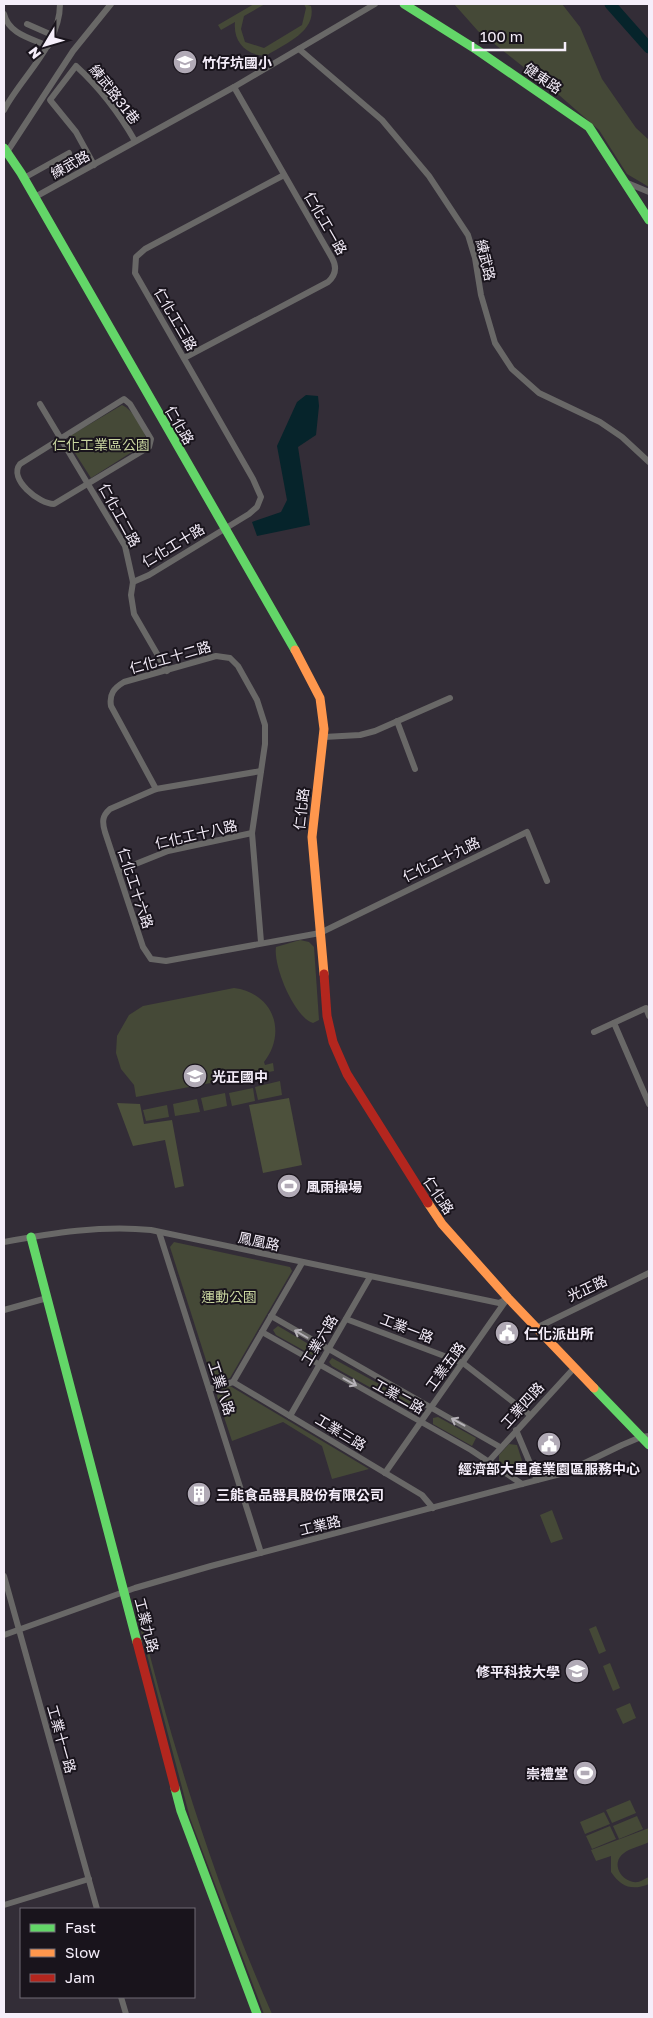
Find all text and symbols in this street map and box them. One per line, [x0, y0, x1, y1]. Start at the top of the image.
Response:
north arrow [20, 20, 70, 70]
scale bar [473, 20, 566, 52]
text: 100 m [480, 27, 523, 45]
text: N [24, 44, 44, 63]
school or university icon: 竹仔坑國小 [172, 49, 198, 75]
place label: 竹仔坑國小 [202, 54, 272, 71]
street label: 健東路 [521, 59, 565, 97]
street label: 練武路31巷 [86, 61, 144, 127]
street label: 練武路 [48, 146, 92, 182]
street label: 仁化工一路 [301, 188, 351, 258]
street label: 練武路 [473, 238, 499, 282]
street label: 仁化工三路 [151, 284, 201, 354]
street label: 仁化路 [162, 403, 198, 447]
park label: 仁化工業區公園 [52, 436, 150, 453]
street label: 仁化工二路 [96, 480, 144, 550]
street label: 仁化工十路 [139, 520, 207, 570]
street label: 仁化工十二路 [127, 637, 213, 677]
street label: 仁化路 [290, 787, 312, 831]
street label: 仁化工十八路 [153, 816, 239, 852]
street label: 仁化工十九路 [400, 833, 482, 885]
street label: 仁化工十六路 [115, 845, 157, 931]
school or university icon: 光正國中 [182, 1063, 208, 1089]
place label: 光正國中 [212, 1068, 268, 1085]
sports icon: 風雨操場 [276, 1173, 302, 1199]
street label: 仁化路 [420, 1173, 458, 1217]
place label: 風雨操場 [306, 1178, 362, 1195]
street label: 鳳凰路 [237, 1228, 281, 1254]
street label: 光正路 [564, 1271, 610, 1305]
park label: 運動公園 [201, 1288, 257, 1305]
street label: 工業一路 [378, 1310, 436, 1346]
street label: 工業六路 [297, 1312, 341, 1368]
public building icon: 仁化派出所 [494, 1320, 520, 1346]
place label: 仁化派出所 [524, 1325, 594, 1342]
one-way arrow [294, 1328, 309, 1338]
street label: 工業五路 [422, 1338, 468, 1394]
street label: 工業八路 [205, 1359, 239, 1417]
street label: 工業二路 [370, 1375, 428, 1417]
one-way arrow [343, 1377, 358, 1387]
street label: 工業四路 [497, 1379, 547, 1431]
street label: 工業三路 [313, 1410, 369, 1454]
one-way arrow [450, 1417, 465, 1427]
public building icon: 經濟部大里產業園區服務中心 [536, 1431, 562, 1457]
place label: 經濟部大里產業園區服務中心 [458, 1460, 640, 1477]
building icon: 三能食品器具股份有限公司 [186, 1481, 212, 1507]
place label: 三能食品器具股份有限公司 [216, 1486, 384, 1503]
street label: 工業路 [298, 1512, 342, 1538]
street label: 工業九路 [132, 1596, 162, 1654]
school or university icon: 修平科技大學 [564, 1658, 590, 1684]
place label: 修平科技大學 [476, 1663, 560, 1680]
street label: 工業十一路 [44, 1703, 80, 1775]
sports icon: 崇禮堂 [572, 1760, 598, 1786]
place label: 崇禮堂 [526, 1765, 568, 1782]
legend [20, 1908, 195, 1998]
text: Fast [65, 1918, 96, 1936]
text: Slow [65, 1943, 100, 1961]
text: Jam [65, 1968, 95, 1986]

